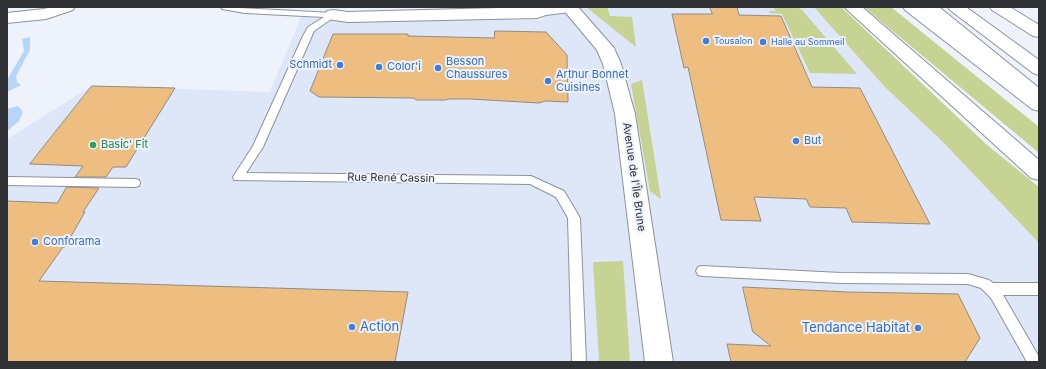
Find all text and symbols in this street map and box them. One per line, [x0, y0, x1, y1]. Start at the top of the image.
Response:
marker: Tousalon [701, 36, 711, 46]
place label: Tousalon [714, 36, 753, 46]
marker: Halle au Sommeil [758, 37, 768, 47]
place label: Halle au Sommeil [771, 37, 844, 47]
place label: Besson Chaussures [446, 55, 508, 81]
place label: Schmidt [289, 58, 332, 72]
marker: Schmidt [335, 60, 345, 70]
place label: Color'i [387, 60, 421, 74]
marker: Color'i [374, 62, 384, 72]
marker: Besson Chaussures [433, 63, 443, 73]
place label: Arthur Bonnet Cuisines [556, 68, 629, 94]
marker: Arthur Bonnet Cuisines [543, 76, 553, 86]
street label: Avenue de l'Île Brune [620, 122, 648, 232]
place label: But [804, 134, 821, 148]
marker: But [791, 136, 801, 146]
place label: Basic' Fit [101, 138, 148, 152]
marker: Basic' Fit [88, 140, 98, 150]
street label: Rue René Cassin [347, 171, 435, 185]
place label: Conforama [43, 235, 101, 249]
marker: Conforama [30, 237, 40, 247]
place label: Action [360, 319, 399, 335]
place label: Tendance Habitat [802, 320, 910, 336]
marker: Action [347, 322, 357, 332]
marker: Tendance Habitat [913, 323, 923, 333]

